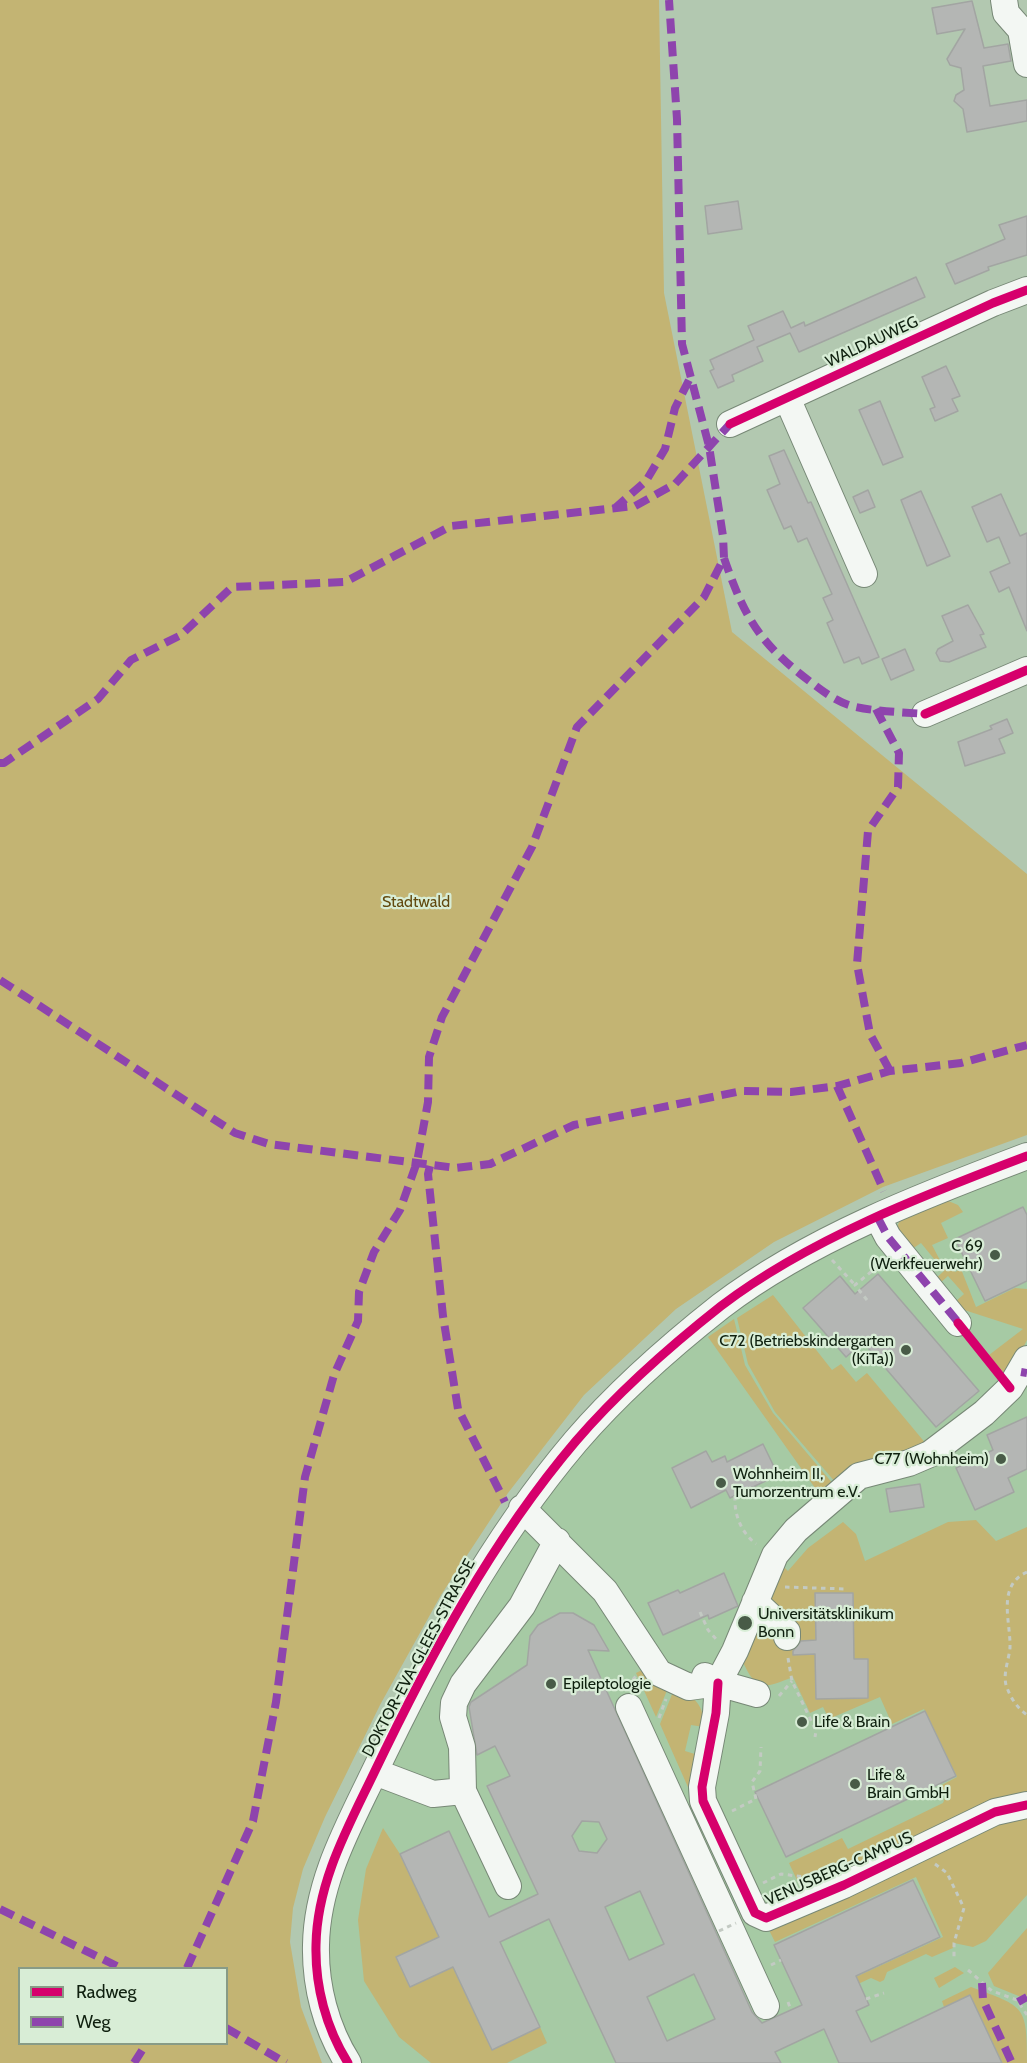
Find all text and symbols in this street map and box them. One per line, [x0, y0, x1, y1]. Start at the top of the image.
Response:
street label: WALDAUWEG [823, 312, 921, 372]
park label: Stadtwald [382, 892, 450, 912]
place label: C 69 (Werkfeuerwehr) [870, 1236, 983, 1274]
marker: C 69 (Werkfeuerwehr) [988, 1248, 1002, 1262]
place label: C72 (Betriebskindergarten (KiTa)) [719, 1331, 894, 1369]
marker: C72 (Betriebskindergarten (KiTa)) [899, 1343, 913, 1357]
place label: C77 (Wohnheim) [875, 1449, 989, 1469]
marker: C77 (Wohnheim) [994, 1452, 1008, 1466]
place label: Wohnheim II, Tumorzentrum e.V. [733, 1464, 860, 1502]
marker: Wohnheim II, Tumorzentrum e.V. [714, 1476, 728, 1490]
street label: DOKTOR-EVA-GLEES-STRASSE [358, 1556, 480, 1760]
place label: Universitätsklinikum Bonn [758, 1604, 894, 1642]
marker: Universitätsklinikum Bonn [736, 1614, 754, 1632]
place label: Epileptologie [563, 1674, 651, 1694]
marker: Epileptologie [544, 1677, 558, 1691]
place label: Life & Brain [814, 1712, 890, 1732]
marker: Life & Brain [795, 1715, 809, 1729]
place label: Life & Brain GmbH [867, 1765, 950, 1803]
marker: Life & Brain GmbH [848, 1777, 862, 1791]
street label: VENUSBERG-CAMPUS [762, 1828, 916, 1910]
legend [18, 1967, 228, 2045]
text: Radweg [76, 1981, 137, 2003]
text: Weg [76, 2011, 111, 2033]

